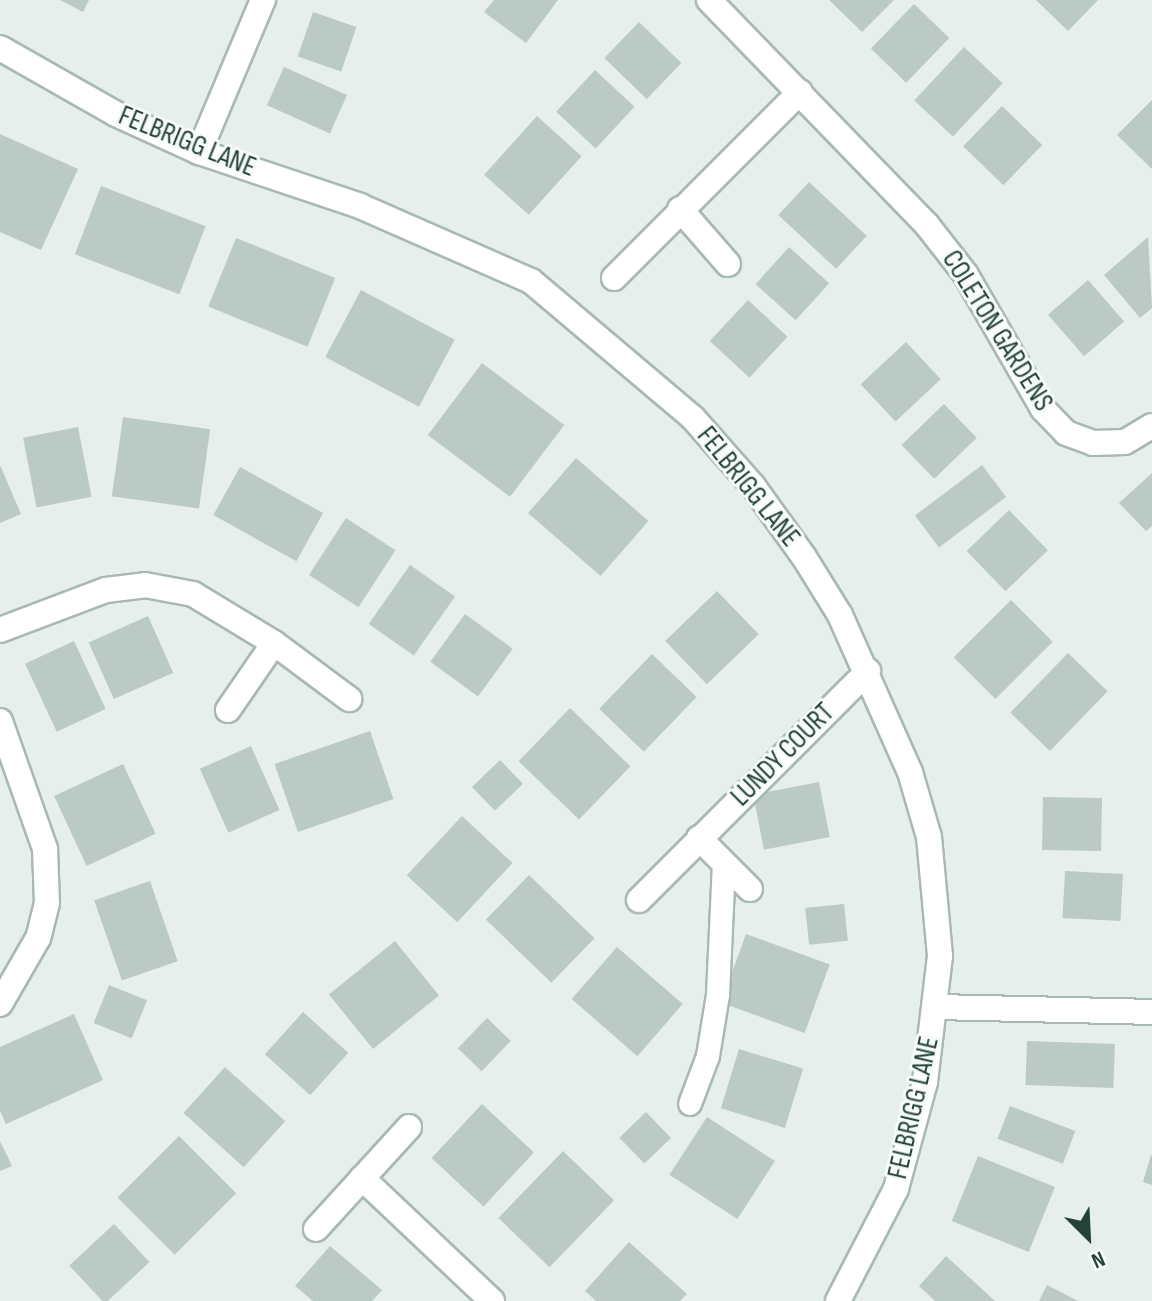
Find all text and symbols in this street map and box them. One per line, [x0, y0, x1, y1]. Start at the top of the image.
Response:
street label: FELBRIGG LANE [114, 99, 260, 185]
street label: COLETON GARDENS [934, 244, 1060, 418]
street label: FELBRIGG LANE [689, 420, 807, 554]
street label: LUNDY COURT [724, 696, 842, 814]
street label: FELBRIGG LANE [881, 1034, 947, 1182]
north arrow [1048, 1197, 1128, 1277]
text: N [1087, 1245, 1109, 1274]

